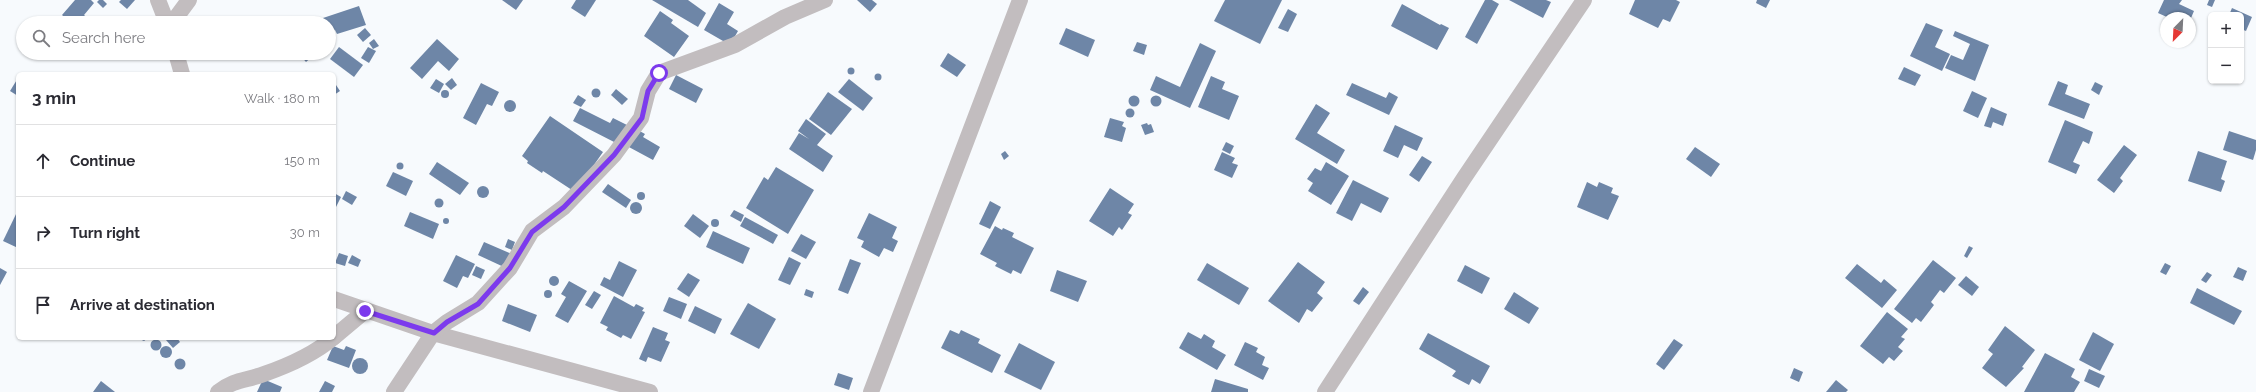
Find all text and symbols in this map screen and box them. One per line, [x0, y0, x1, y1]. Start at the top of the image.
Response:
north arrow [2160, 12, 2196, 48]
map controls [2208, 12, 2244, 84]
button: + [2208, 12, 2244, 48]
search box [16, 16, 336, 60]
icon: search [30, 27, 52, 49]
text: Search here [62, 29, 145, 47]
button: − [2208, 48, 2244, 84]
route start [650, 64, 668, 82]
text: 3 min [32, 88, 76, 108]
text: Walk · 180 m [244, 91, 320, 106]
icon: ahead [32, 150, 54, 172]
text: Continue [70, 152, 135, 170]
text: 150 m [284, 153, 320, 168]
icon: right [32, 222, 54, 244]
text: Turn right [70, 224, 140, 242]
text: 30 m [290, 225, 320, 240]
icon: arrive [32, 294, 54, 316]
text: Arrive at destination [70, 296, 215, 314]
route end [356, 302, 374, 320]

